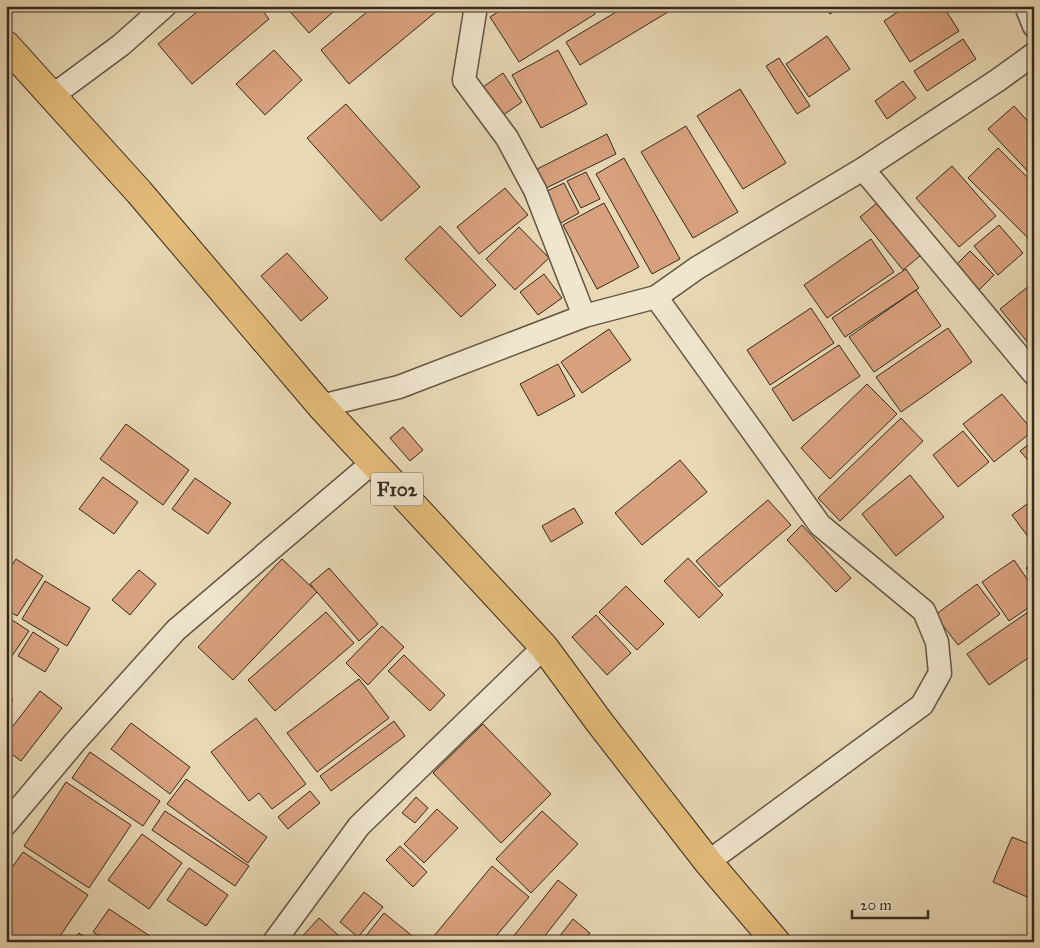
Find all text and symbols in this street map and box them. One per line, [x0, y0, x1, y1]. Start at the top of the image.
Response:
road number: F102 [371, 472, 423, 506]
scale bar [852, 888, 929, 920]
text: 20 m [860, 896, 892, 914]

